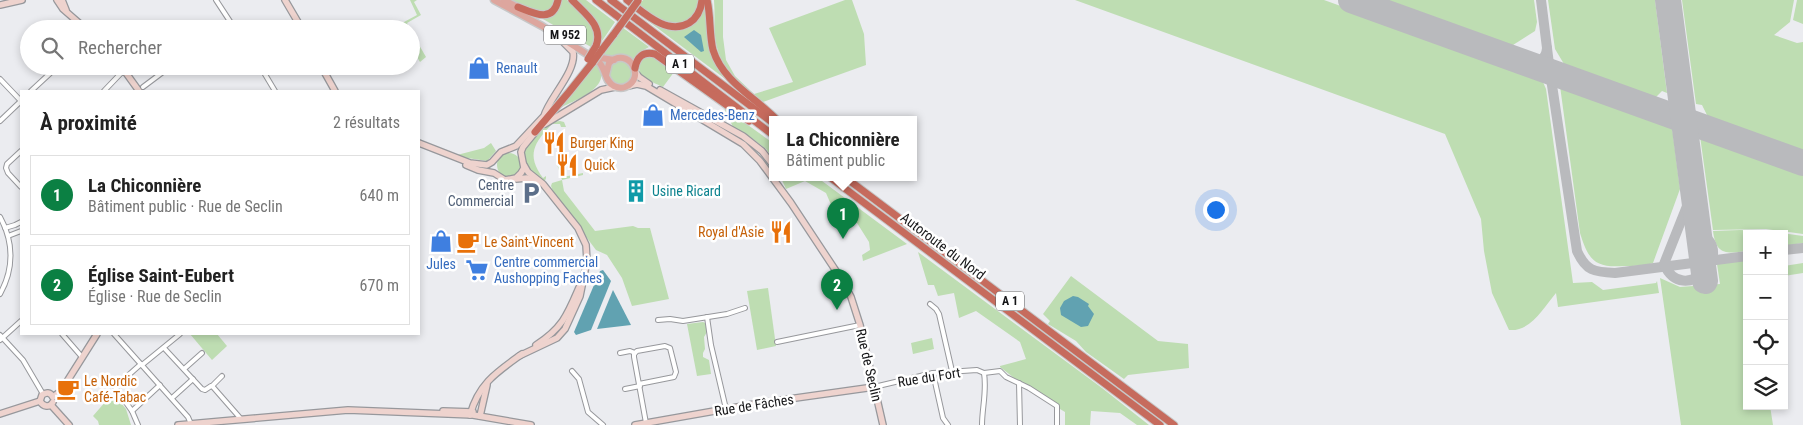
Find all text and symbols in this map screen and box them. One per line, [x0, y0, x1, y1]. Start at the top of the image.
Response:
search box [20, 20, 420, 75]
road number: M 952 [544, 26, 586, 44]
icon: search [38, 34, 66, 62]
text: Rechercher [78, 36, 162, 59]
road number: A 1 [666, 54, 694, 74]
shop icon: Renault [466, 55, 492, 81]
place label: Renault [496, 60, 538, 76]
shop icon: Mercedes-Benz [640, 102, 666, 128]
place label: Mercedes-Benz [670, 107, 755, 123]
text: À proximité [40, 111, 137, 135]
text: 2 résultats [333, 113, 400, 132]
popup [769, 116, 917, 181]
text: La Chiconnière [786, 128, 900, 151]
restaurant icon: Burger King [541, 130, 567, 156]
place label: Burger King [570, 135, 634, 151]
text: Bâtiment public [786, 151, 885, 170]
restaurant icon: Quick [554, 152, 580, 178]
place label: Quick [584, 157, 616, 173]
text: La Chiconnière [88, 174, 201, 197]
place label: Centre Commercial [448, 177, 514, 209]
building icon: Usine Ricard [623, 178, 649, 204]
parking icon: Centre Commercial [518, 180, 544, 206]
place label: Usine Ricard [652, 183, 721, 199]
text: 1 [53, 186, 61, 205]
text: 640 m [360, 186, 399, 205]
text: Bâtiment public · Rue de Seclin [88, 197, 283, 216]
your location [1203, 197, 1229, 223]
pin: 1 [827, 198, 859, 239]
street label: Autoroute du Nord [898, 209, 988, 283]
restaurant icon: Royal d'Asie [768, 219, 794, 245]
place label: Royal d'Asie [698, 224, 764, 240]
shop icon: Jules [428, 228, 454, 254]
cafe icon: Le Saint-Vincent [455, 229, 481, 255]
map controls [1743, 230, 1788, 410]
button: + [1743, 230, 1788, 275]
place label: Le Saint-Vincent [484, 234, 574, 250]
place label: Centre commercial Aushopping Faches [494, 254, 602, 286]
place label: Jules [426, 256, 456, 272]
supermarket icon: Centre commercial Aushopping Faches [464, 257, 490, 283]
text: Église Saint-Eubert [88, 264, 234, 287]
pin: 2 [821, 269, 853, 310]
button: − [1743, 275, 1788, 320]
text: 2 [53, 276, 61, 295]
text: 670 m [360, 276, 399, 295]
text: Église · Rue de Seclin [88, 287, 222, 306]
road number: A 1 [996, 292, 1024, 310]
button: locate [1743, 320, 1788, 365]
street label: Rue de Seclin [853, 327, 885, 403]
street label: Rue du Fort [896, 364, 962, 390]
button: layers [1743, 365, 1788, 410]
place label: Le Nordic Café-Tabac [84, 373, 146, 405]
cafe icon: Le Nordic Café-Tabac [55, 376, 81, 402]
street label: Rue de Fâches [713, 391, 795, 419]

